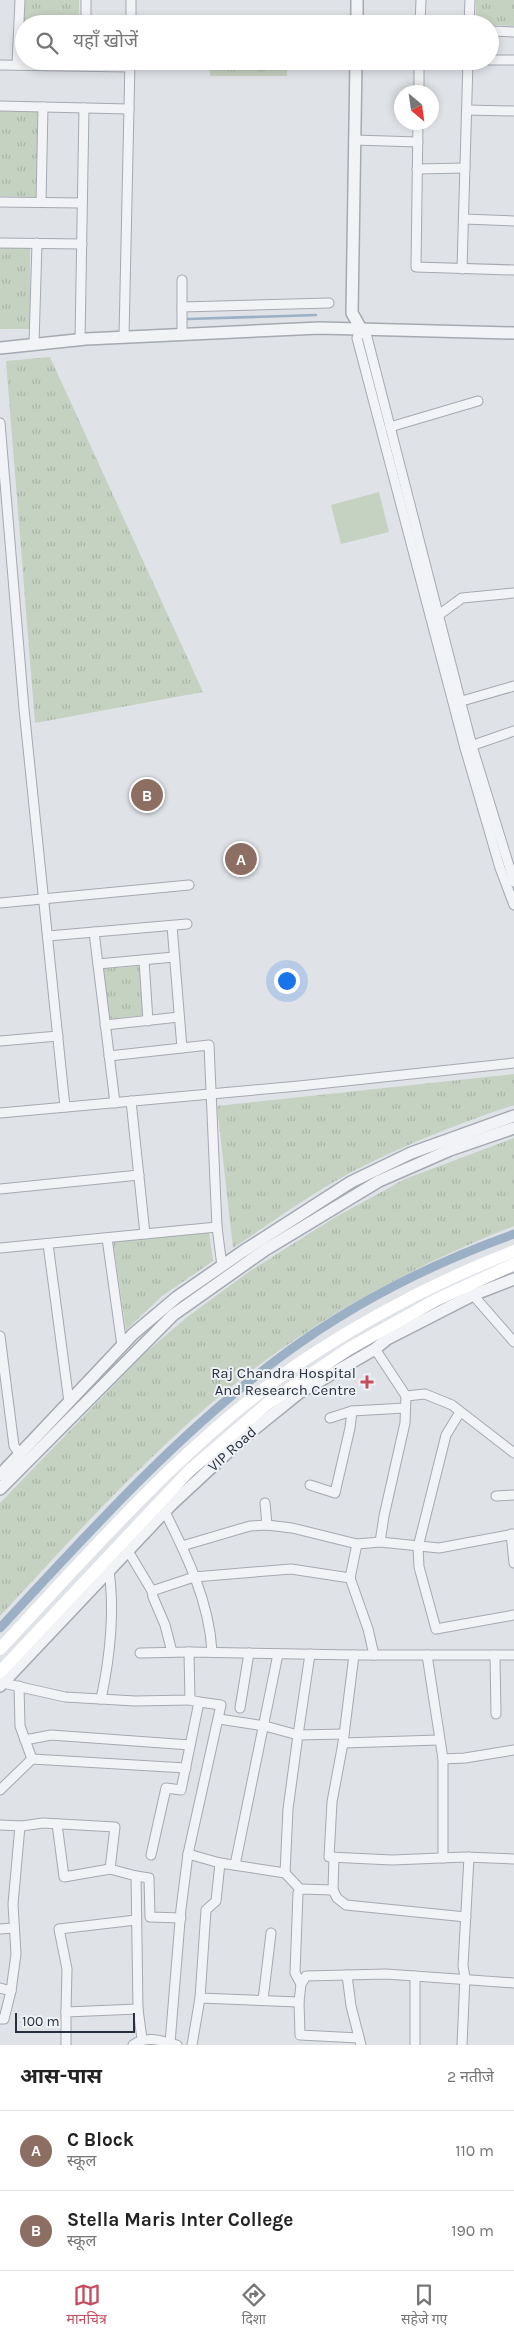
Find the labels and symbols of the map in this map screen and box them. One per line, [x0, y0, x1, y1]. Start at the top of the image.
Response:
north arrow [394, 85, 439, 130]
pin: B [131, 776, 163, 814]
pin: A [225, 840, 257, 878]
your location [274, 968, 300, 994]
place label: Raj Chandra Hospital And Research Centre [211, 1364, 356, 1399]
marker: Raj Chandra Hospital And Research Centre [360, 1375, 374, 1389]
street label: VIP Road [204, 1423, 260, 1475]
scale bar [15, 2010, 135, 2033]

